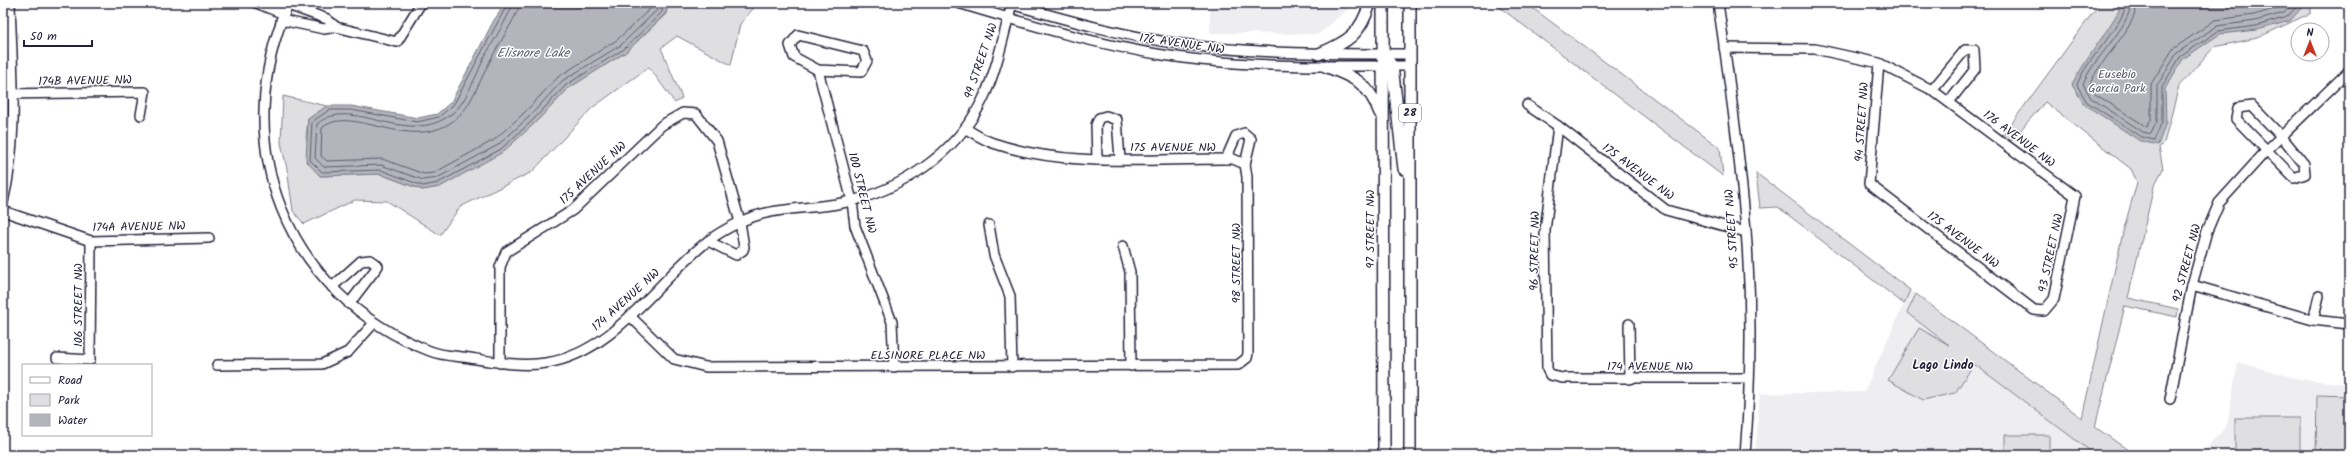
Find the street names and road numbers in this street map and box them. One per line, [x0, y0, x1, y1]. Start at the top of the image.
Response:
street label: 99 STREET NW [959, 21, 1003, 101]
street label: 176 AVENUE NW [1138, 29, 1226, 59]
street label: 174B AVENUE NW [38, 71, 132, 91]
street label: 94 STREET NW [1850, 81, 1874, 163]
road number: 28 [1399, 104, 1421, 122]
street label: 176 AVENUE NW [1979, 105, 2059, 173]
street label: 175 AVENUE NW [555, 137, 631, 209]
street label: 175 AVENUE NW [1130, 138, 1216, 157]
street label: 175 AVENUE NW [1598, 139, 1678, 205]
street label: 100 STREET NW [843, 150, 881, 236]
street label: 95 STREET NW [1720, 189, 1744, 269]
street label: 97 STREET NW [1361, 190, 1380, 268]
street label: 175 AVENUE NW [1923, 207, 2003, 273]
street label: 96 STREET NW [1525, 211, 1545, 291]
street label: 93 STREET NW [2033, 212, 2069, 294]
street label: 174A AVENUE NW [92, 217, 186, 237]
street label: 92 STREET NW [2167, 222, 2207, 304]
street label: 98 STREET NW [1227, 223, 1246, 303]
street label: 106 STREET NW [69, 263, 88, 347]
street label: 174 AVENUE NW [588, 264, 664, 336]
street label: ELSINORE PLACE NW [871, 346, 985, 365]
street label: 174 AVENUE NW [1607, 357, 1693, 376]

